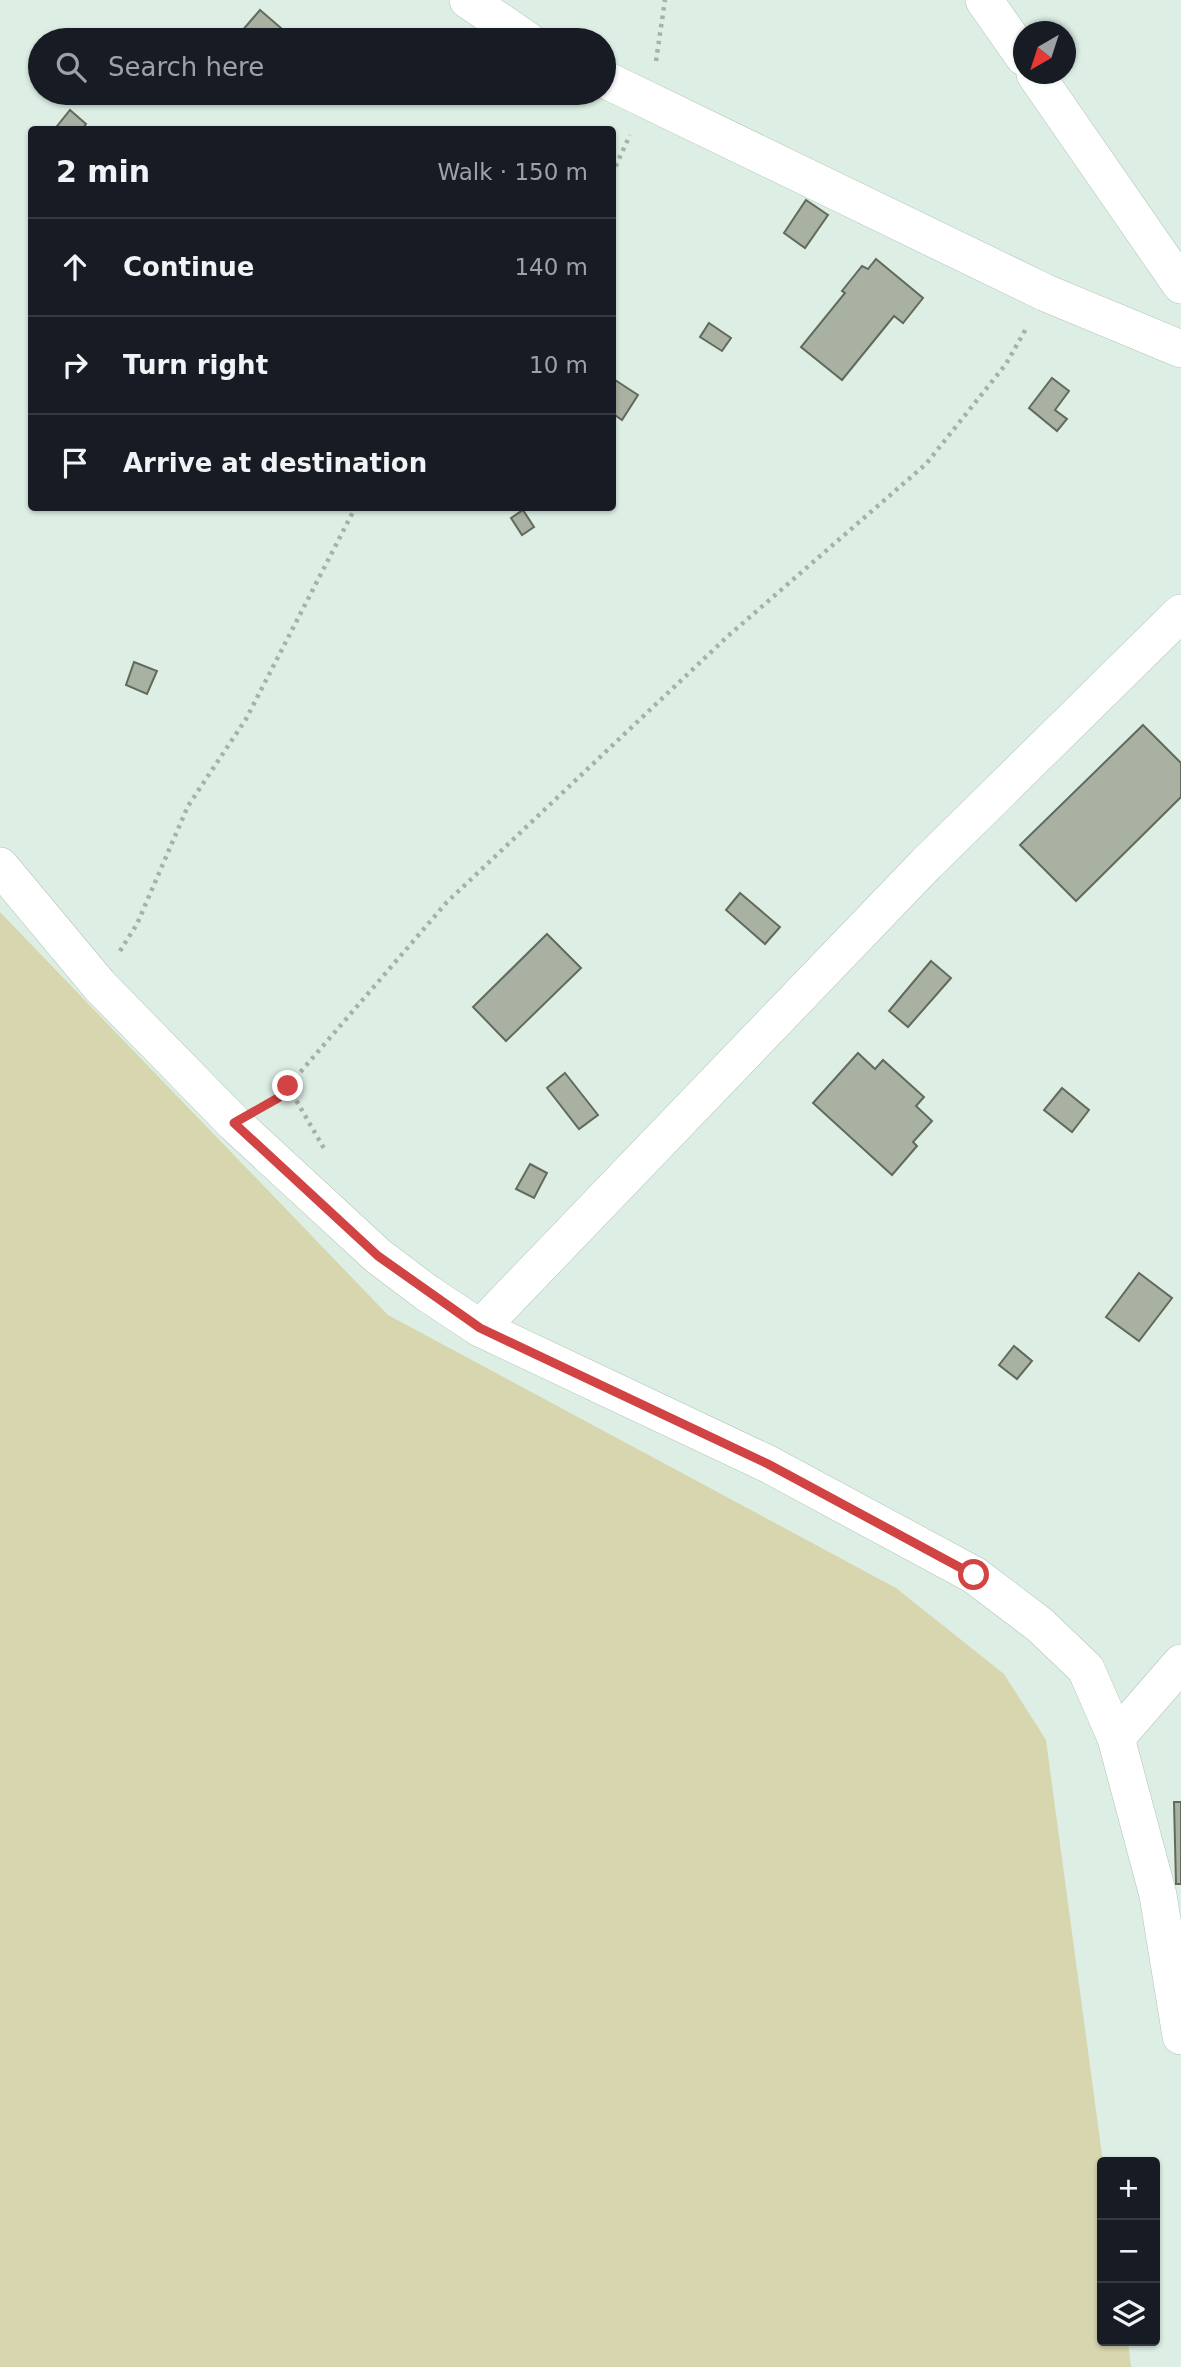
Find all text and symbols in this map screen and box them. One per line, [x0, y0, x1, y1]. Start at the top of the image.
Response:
north arrow [1013, 21, 1076, 84]
search box [28, 28, 616, 105]
icon: search [52, 48, 90, 86]
text: Search here [108, 52, 264, 82]
text: 2 min [56, 154, 150, 189]
text: Walk · 150 m [437, 159, 588, 185]
icon: ahead [56, 248, 94, 286]
text: Continue [123, 252, 254, 282]
text: 140 m [514, 254, 588, 280]
icon: right [56, 346, 94, 384]
text: Turn right [123, 350, 268, 380]
text: 10 m [529, 352, 588, 378]
icon: arrive [56, 444, 94, 482]
text: Arrive at destination [123, 448, 427, 478]
route end [272, 1070, 303, 1101]
route start [958, 1559, 989, 1590]
map controls [1097, 2157, 1160, 2346]
button: + [1097, 2157, 1160, 2220]
button: − [1097, 2220, 1160, 2283]
button: layers [1097, 2283, 1160, 2346]

